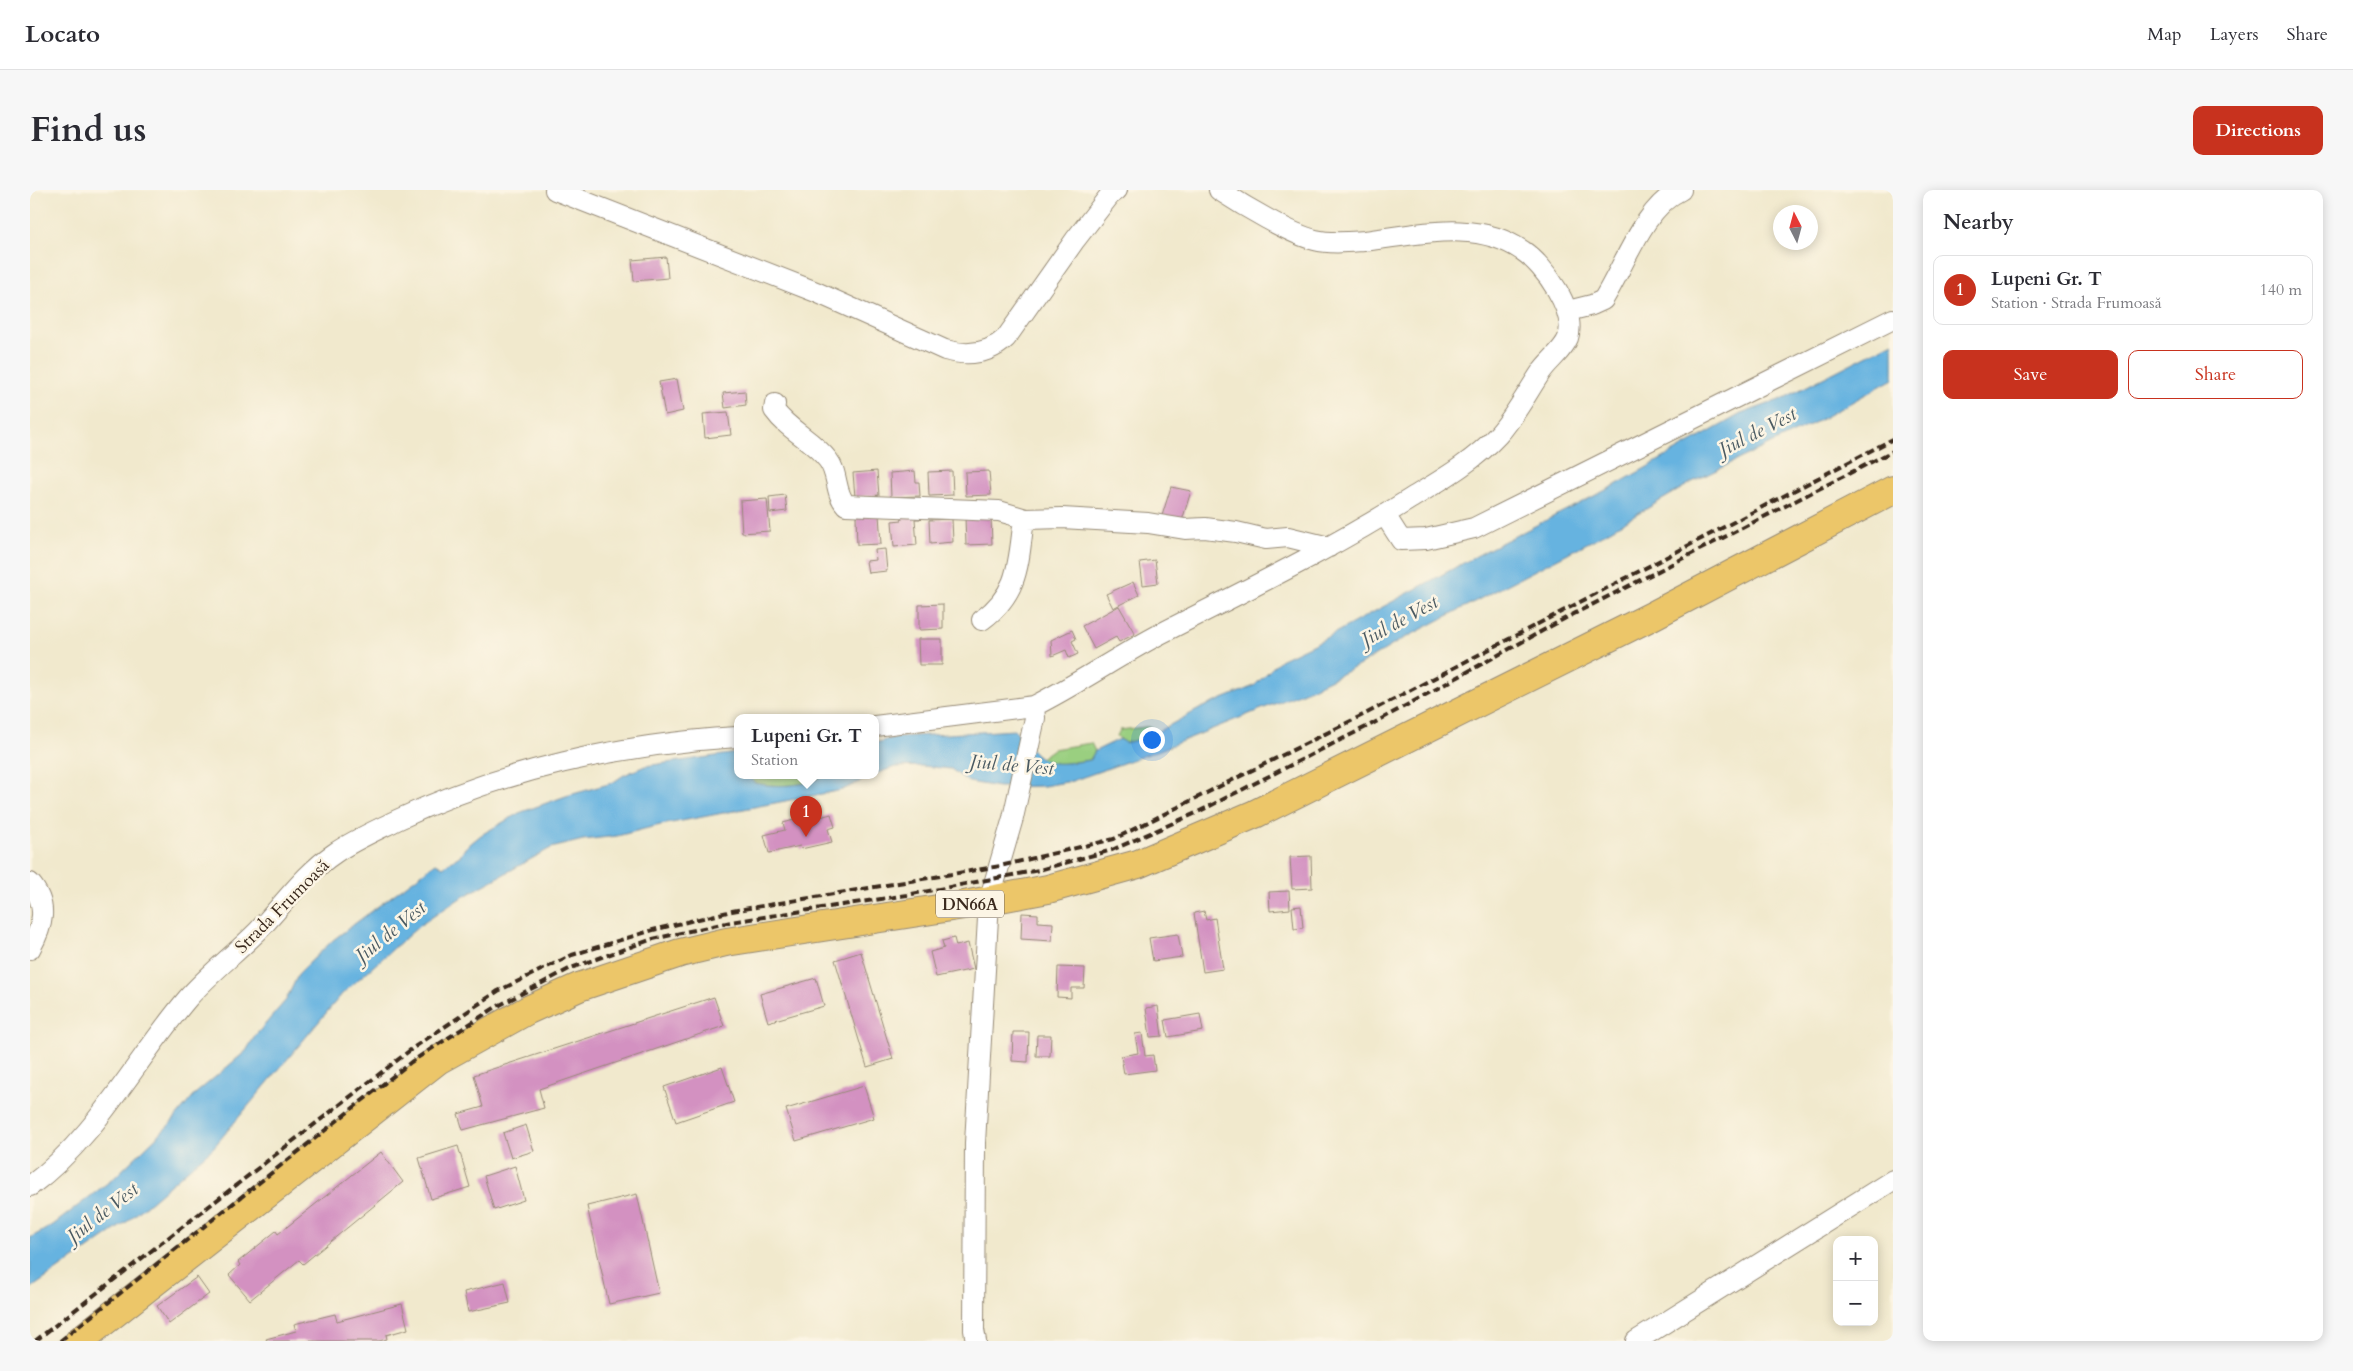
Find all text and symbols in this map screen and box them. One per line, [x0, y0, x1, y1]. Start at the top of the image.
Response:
text: Locato [25, 18, 100, 51]
text: Map [2147, 22, 2182, 47]
text: Layers [2210, 22, 2259, 47]
text: Share [2287, 22, 2328, 47]
text: Find us [30, 106, 146, 154]
button: Directions [2193, 106, 2323, 155]
north arrow [1773, 205, 1818, 250]
text: Nearby [1943, 208, 2014, 237]
text: Lupeni Gr. T [1991, 266, 2102, 292]
text: 1 [1956, 279, 1964, 301]
text: 140 m [2260, 279, 2302, 301]
text: Station · Strada Frumoasă [1991, 292, 2161, 314]
button: Save [1943, 350, 2118, 399]
button: Share [2128, 350, 2303, 399]
water label: Jiul de Vest [1711, 401, 1801, 464]
water label: Jiul de Vest [1353, 589, 1443, 655]
popup [734, 714, 879, 779]
text: Lupeni Gr. T [751, 723, 862, 749]
your location [1139, 727, 1165, 753]
water label: Jiul de Vest [965, 748, 1055, 782]
text: Station [751, 749, 798, 771]
pin: 1 [790, 796, 822, 837]
street label: Strada Frumoasă [230, 853, 335, 959]
road number: DN66A [936, 891, 1004, 918]
water label: Jiul de Vest [347, 895, 432, 971]
water label: Jiul de Vest [58, 1176, 144, 1251]
map controls [1833, 1236, 1878, 1326]
button: + [1833, 1236, 1878, 1281]
button: − [1833, 1281, 1878, 1326]

